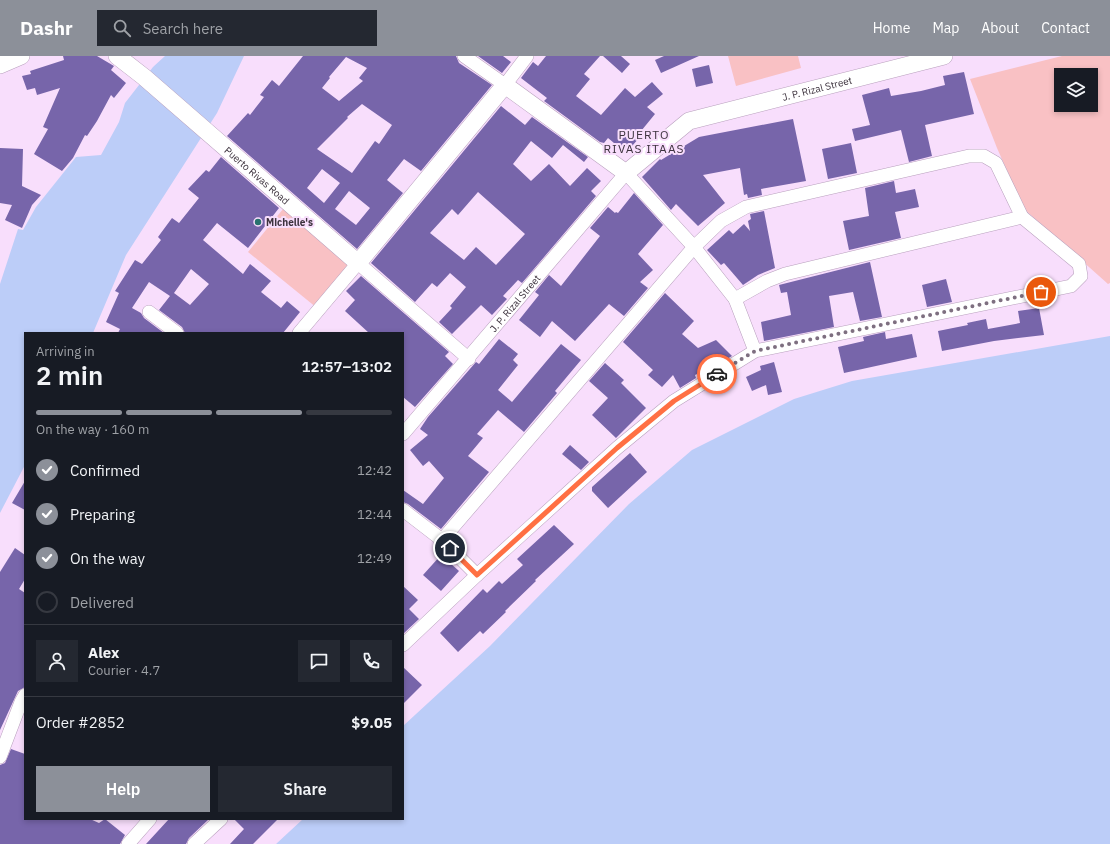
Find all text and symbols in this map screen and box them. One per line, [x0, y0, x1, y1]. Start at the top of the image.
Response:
search box [97, 10, 377, 46]
text: Dashr [20, 16, 73, 40]
icon: search [111, 17, 133, 39]
text: Search here [143, 19, 223, 38]
text: Home [873, 19, 910, 37]
text: Map [932, 19, 959, 37]
text: About [981, 19, 1019, 37]
text: Contact [1041, 19, 1090, 37]
map controls [1054, 68, 1098, 112]
button: layers [1054, 68, 1098, 112]
street label: J. P. Rizal Street [781, 73, 854, 104]
district label: PUERTO RIVAS ITAAS [603, 127, 685, 156]
street label: Puerto Rivas Road [222, 144, 292, 207]
place label: Michelle's [266, 216, 313, 229]
marker: Michelle's [253, 217, 263, 227]
street label: J. P. Rizal Street [487, 271, 543, 335]
pin [1024, 275, 1058, 309]
icon: bag [1030, 281, 1052, 303]
text: Arriving in [36, 343, 95, 360]
courier [697, 354, 737, 394]
text: 12:57–13:02 [302, 357, 392, 376]
text: 2 min [36, 358, 103, 392]
icon: car [706, 363, 728, 385]
text: On the way · 160 m [36, 421, 149, 438]
icon: check [36, 459, 58, 481]
text: Confirmed [70, 461, 140, 480]
text: 12:42 [357, 462, 392, 479]
icon: check [36, 503, 58, 525]
text: Preparing [70, 505, 135, 524]
text: 12:44 [357, 506, 392, 523]
pin [433, 531, 467, 565]
icon: home [439, 537, 461, 559]
icon: check [36, 547, 58, 569]
text: On the way [70, 549, 145, 568]
text: 12:49 [357, 550, 392, 567]
text: Delivered [70, 593, 134, 612]
button: person [36, 640, 78, 682]
button: chat [298, 640, 340, 682]
button: phone [350, 640, 392, 682]
text: Alex [88, 643, 119, 662]
text: Courier · 4.7 [88, 662, 160, 679]
text: Order #2852 [36, 713, 125, 732]
text: $9.05 [351, 713, 392, 732]
button: Help [36, 766, 210, 812]
button: Share [218, 766, 392, 812]

